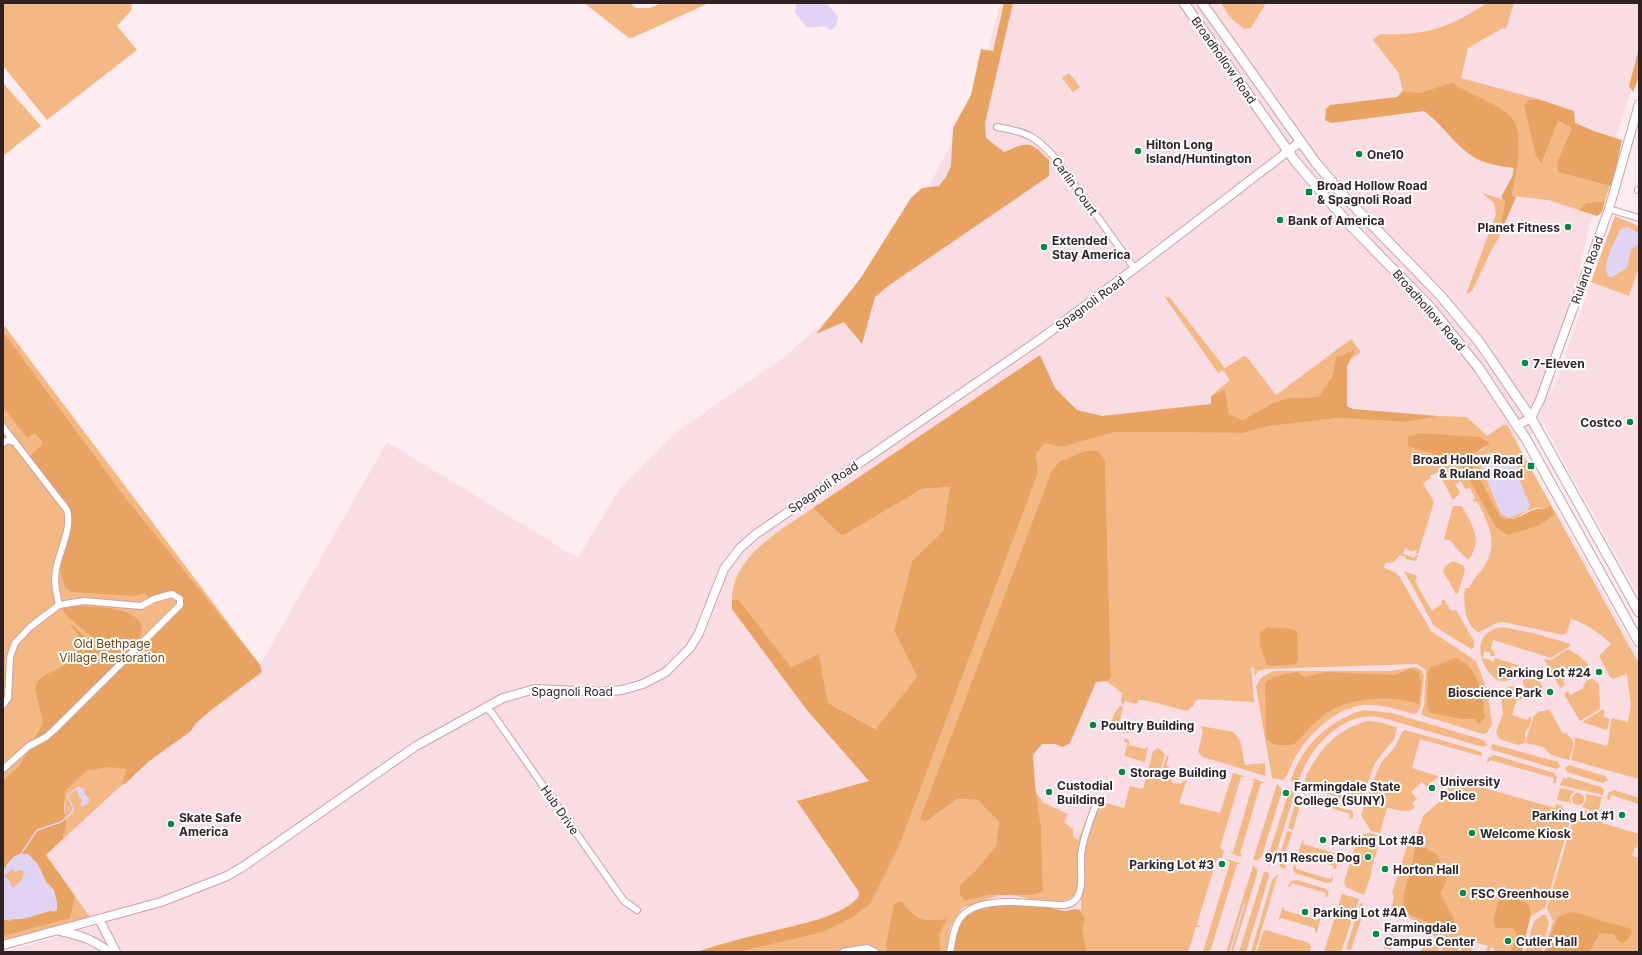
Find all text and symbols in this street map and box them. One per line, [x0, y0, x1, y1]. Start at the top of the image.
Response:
street label: Broadhollow Road [1188, 14, 1260, 106]
place label: Hilton Long Island/Huntington [1146, 137, 1252, 166]
marker: Hilton Long Island/Huntington [1133, 146, 1143, 156]
place label: One10 [1367, 147, 1404, 162]
marker: One10 [1354, 149, 1364, 159]
street label: Carlin Court [1049, 154, 1101, 218]
place label: Broad Hollow Road & Spagnoli Road [1317, 178, 1427, 207]
marker: Broad Hollow Road & Spagnoli Road [1304, 187, 1314, 197]
place label: Bank of America [1288, 213, 1385, 228]
marker: Bank of America [1275, 215, 1285, 225]
place label: Planet Fitness [1477, 220, 1560, 235]
marker: Planet Fitness [1563, 222, 1573, 232]
place label: Extended Stay America [1052, 233, 1131, 262]
street label: Ruland Road [1568, 234, 1606, 306]
marker: Extended Stay America [1039, 242, 1049, 252]
street label: Broadhollow Road [1390, 266, 1468, 354]
street label: Spagnoli Road [1053, 273, 1127, 333]
place label: 7-Eleven [1533, 356, 1585, 371]
marker: 7-Eleven [1520, 358, 1530, 368]
place label: Costco [1580, 415, 1622, 430]
marker: Costco [1625, 417, 1635, 427]
place label: Broad Hollow Road & Ruland Road [1413, 452, 1523, 481]
street label: Spagnoli Road [785, 458, 861, 516]
marker: Broad Hollow Road & Ruland Road [1526, 461, 1536, 471]
park label: Old Bethpage Village Restoration [59, 636, 165, 665]
place label: Parking Lot #24 [1499, 665, 1591, 680]
marker: Parking Lot #24 [1594, 667, 1604, 677]
street label: Spagnoli Road [531, 684, 613, 699]
place label: Bioscience Park [1448, 685, 1542, 700]
marker: Bioscience Park [1545, 687, 1555, 697]
place label: Poultry Building [1101, 718, 1194, 733]
marker: Poultry Building [1088, 720, 1098, 730]
place label: Storage Building [1130, 765, 1227, 780]
marker: Storage Building [1117, 767, 1127, 777]
place label: University Police [1440, 774, 1501, 803]
place label: Custodial Building [1057, 778, 1113, 807]
place label: Farmingdale State College (SUNY) [1294, 779, 1401, 808]
street label: Hub Drive [538, 783, 582, 837]
marker: University Police [1427, 783, 1437, 793]
marker: Custodial Building [1044, 787, 1054, 797]
marker: Farmingdale State College (SUNY) [1281, 788, 1291, 798]
place label: Parking Lot #1 [1532, 808, 1614, 823]
place label: Skate Safe America [179, 810, 242, 839]
marker: Parking Lot #1 [1617, 810, 1627, 820]
marker: Skate Safe America [166, 819, 176, 829]
place label: Welcome Kiosk [1480, 826, 1571, 841]
marker: Welcome Kiosk [1467, 828, 1477, 838]
place label: Parking Lot #4B [1331, 833, 1424, 848]
marker: Parking Lot #4B [1318, 835, 1328, 845]
place label: 9/11 Rescue Dog [1265, 850, 1360, 865]
marker: 9/11 Rescue Dog [1363, 852, 1373, 862]
place label: Parking Lot #3 [1129, 857, 1214, 872]
marker: Parking Lot #3 [1217, 859, 1227, 869]
place label: Horton Hall [1393, 862, 1459, 877]
marker: Horton Hall [1380, 864, 1390, 874]
place label: FSC Greenhouse [1471, 886, 1569, 901]
marker: FSC Greenhouse [1458, 888, 1468, 898]
place label: Parking Lot #4A [1313, 905, 1407, 920]
marker: Parking Lot #4A [1300, 907, 1310, 917]
place label: Farmingdale Campus Center [1384, 920, 1475, 949]
marker: Farmingdale Campus Center [1371, 929, 1381, 939]
place label: Cutler Hall [1516, 934, 1577, 949]
marker: Cutler Hall [1503, 936, 1513, 946]

